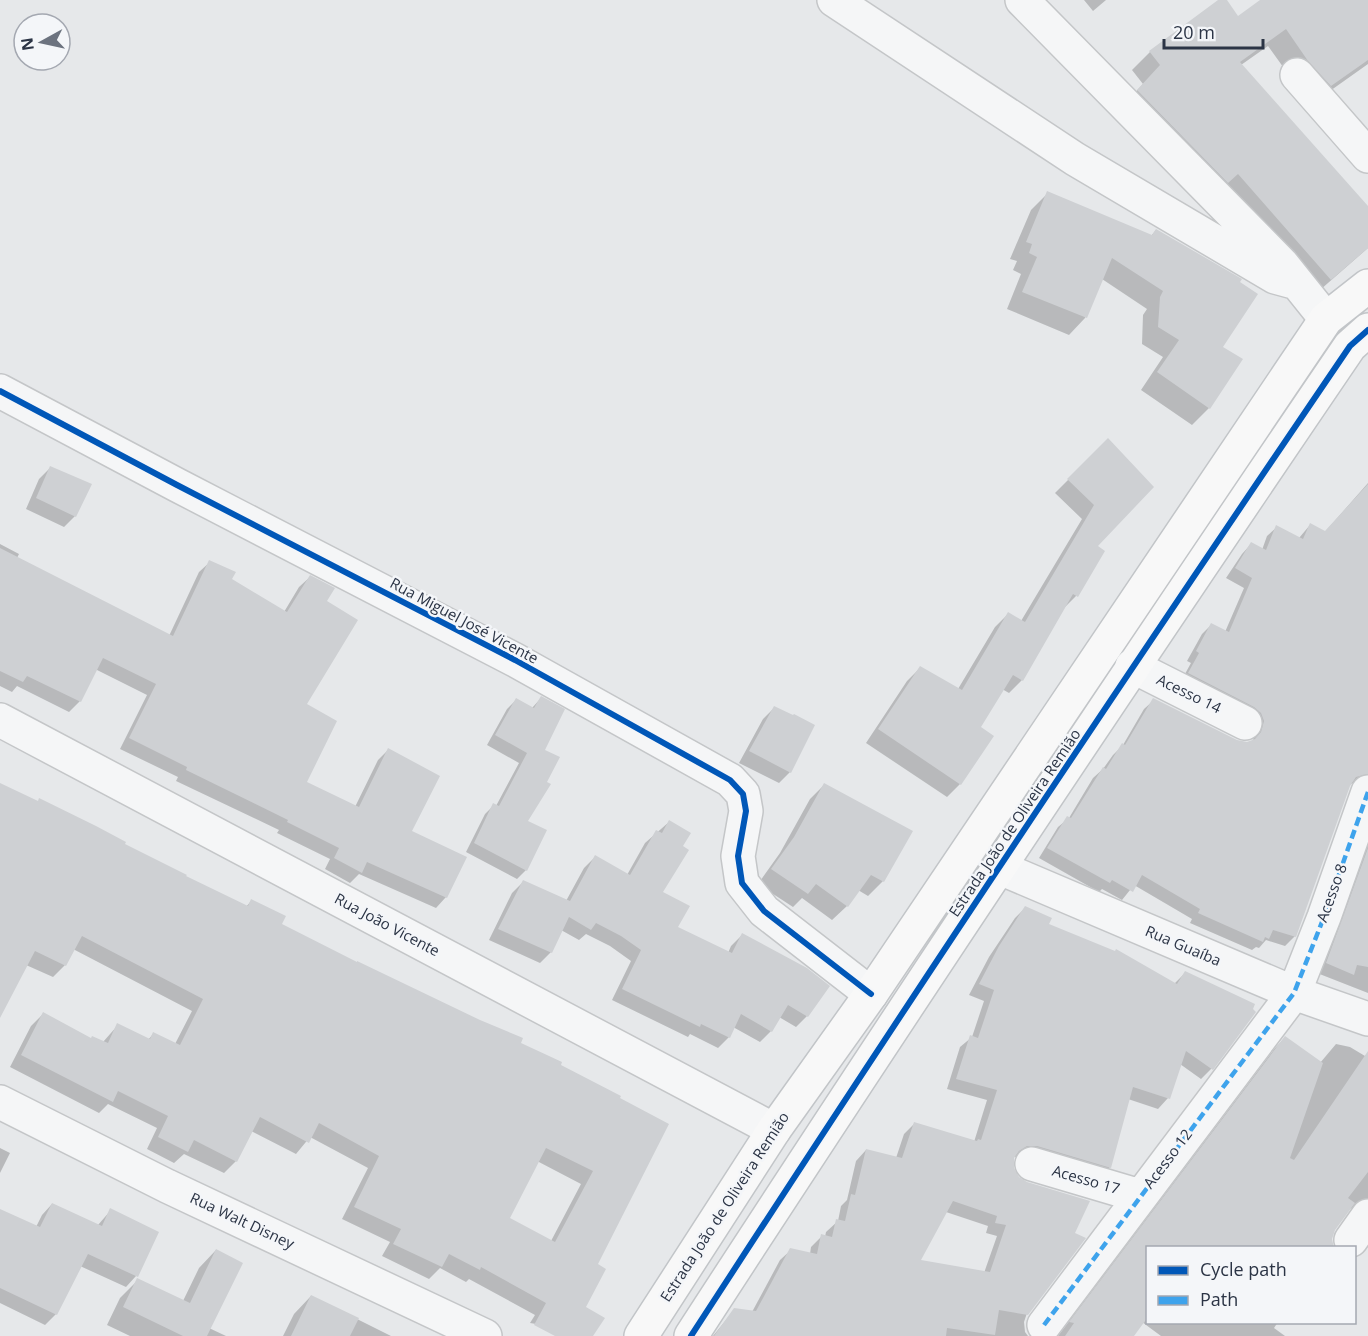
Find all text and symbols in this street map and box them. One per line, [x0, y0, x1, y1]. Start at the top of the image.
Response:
north arrow [12, 12, 72, 72]
scale bar [1164, 12, 1263, 50]
text: 20 m [1173, 20, 1215, 44]
text: N [15, 36, 39, 52]
street label: Rua Miguel José Vicente [387, 572, 542, 668]
street label: Acesso 14 [1154, 669, 1225, 717]
street label: Estrada João de Oliveira Remião [944, 725, 1085, 920]
street label: Acesso 8 [1311, 861, 1351, 925]
street label: Rua João Vicente [331, 888, 444, 960]
street label: Rua Guaíba [1142, 920, 1224, 970]
street label: Estrada João de Oliveira Remião [655, 1108, 793, 1305]
street label: Acesso 12 [1138, 1125, 1196, 1192]
street label: Acesso 17 [1050, 1160, 1122, 1198]
street label: Rua Walt Disney [187, 1187, 298, 1253]
legend [1146, 1246, 1356, 1324]
text: Cycle path [1200, 1257, 1287, 1281]
text: Path [1200, 1287, 1238, 1311]

